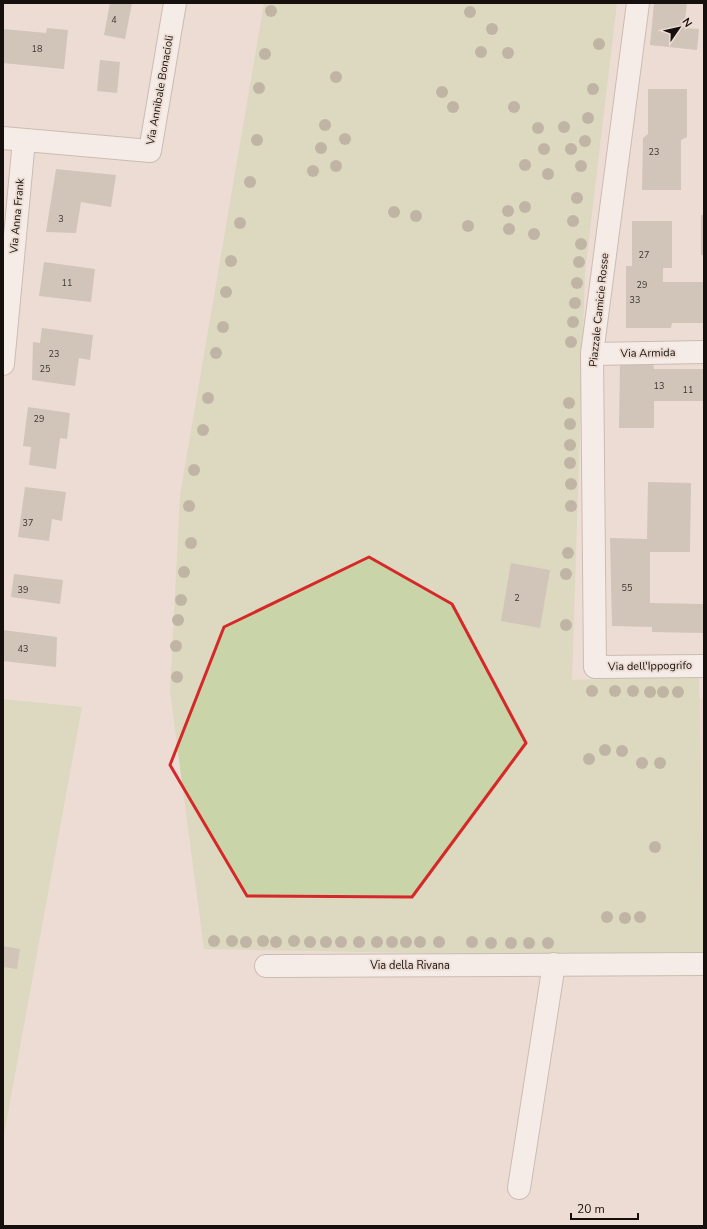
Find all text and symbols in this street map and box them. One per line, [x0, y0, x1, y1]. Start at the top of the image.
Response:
north arrow [659, 8, 699, 48]
house number: 4 [111, 14, 117, 26]
text: N [678, 15, 695, 30]
street label: Via Annibale Bonacioli [143, 34, 177, 147]
house number: 18 [32, 43, 42, 55]
house number: 23 [649, 146, 659, 158]
street label: Via Anna Frank [6, 177, 28, 255]
house number: 3 [58, 213, 64, 225]
house number: 27 [639, 249, 649, 261]
street label: Piazzale Camicie Rosse [586, 252, 612, 368]
house number: 11 [62, 277, 72, 289]
house number: 29 [637, 279, 647, 291]
house number: 33 [630, 294, 640, 306]
street label: Via Armida [619, 345, 676, 361]
house number: 23 [49, 348, 59, 360]
house number: 25 [40, 363, 50, 375]
house number: 13 [654, 380, 664, 392]
house number: 11 [683, 384, 693, 396]
house number: 29 [34, 413, 44, 425]
house number: 37 [23, 517, 33, 529]
house number: 55 [622, 582, 632, 594]
house number: 39 [18, 584, 28, 596]
house number: 2 [514, 592, 520, 604]
house number: 43 [18, 643, 28, 655]
street label: Via dell'Ippogrifo [607, 658, 692, 674]
street label: Via della Rivana [369, 958, 450, 973]
scale bar [571, 1195, 638, 1221]
text: 20 m [577, 1201, 605, 1217]

